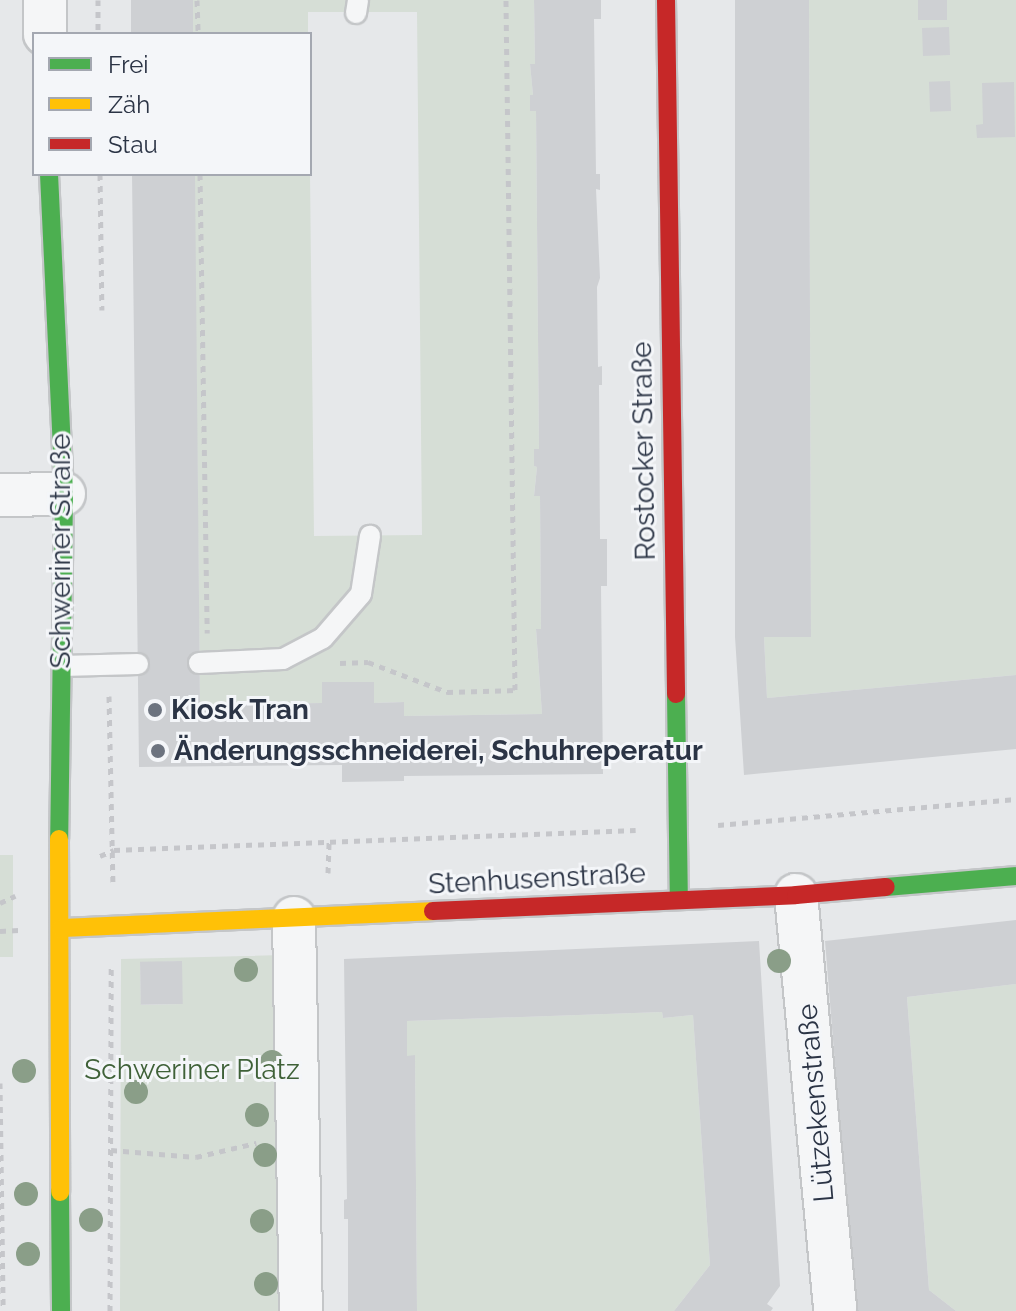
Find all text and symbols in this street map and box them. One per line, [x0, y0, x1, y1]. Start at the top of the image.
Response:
legend [32, 32, 312, 176]
text: Frei [108, 50, 149, 79]
text: Zäh [108, 90, 150, 119]
text: Stau [108, 130, 158, 159]
street label: Rostocker Straße [625, 341, 663, 561]
street label: Schweriner Straße [44, 433, 78, 669]
place label: Kiosk Tran [171, 693, 310, 727]
marker: Kiosk Tran [146, 701, 164, 719]
place label: Änderungsschneiderei, Schuhreperatur [174, 734, 703, 768]
marker: Änderungsschneiderei, Schuhreperatur [149, 742, 167, 760]
street label: Stenhusenstraße [427, 857, 647, 901]
street label: Lützekenstraße [791, 1003, 841, 1203]
park label: Schweriner Platz [84, 1053, 300, 1087]

